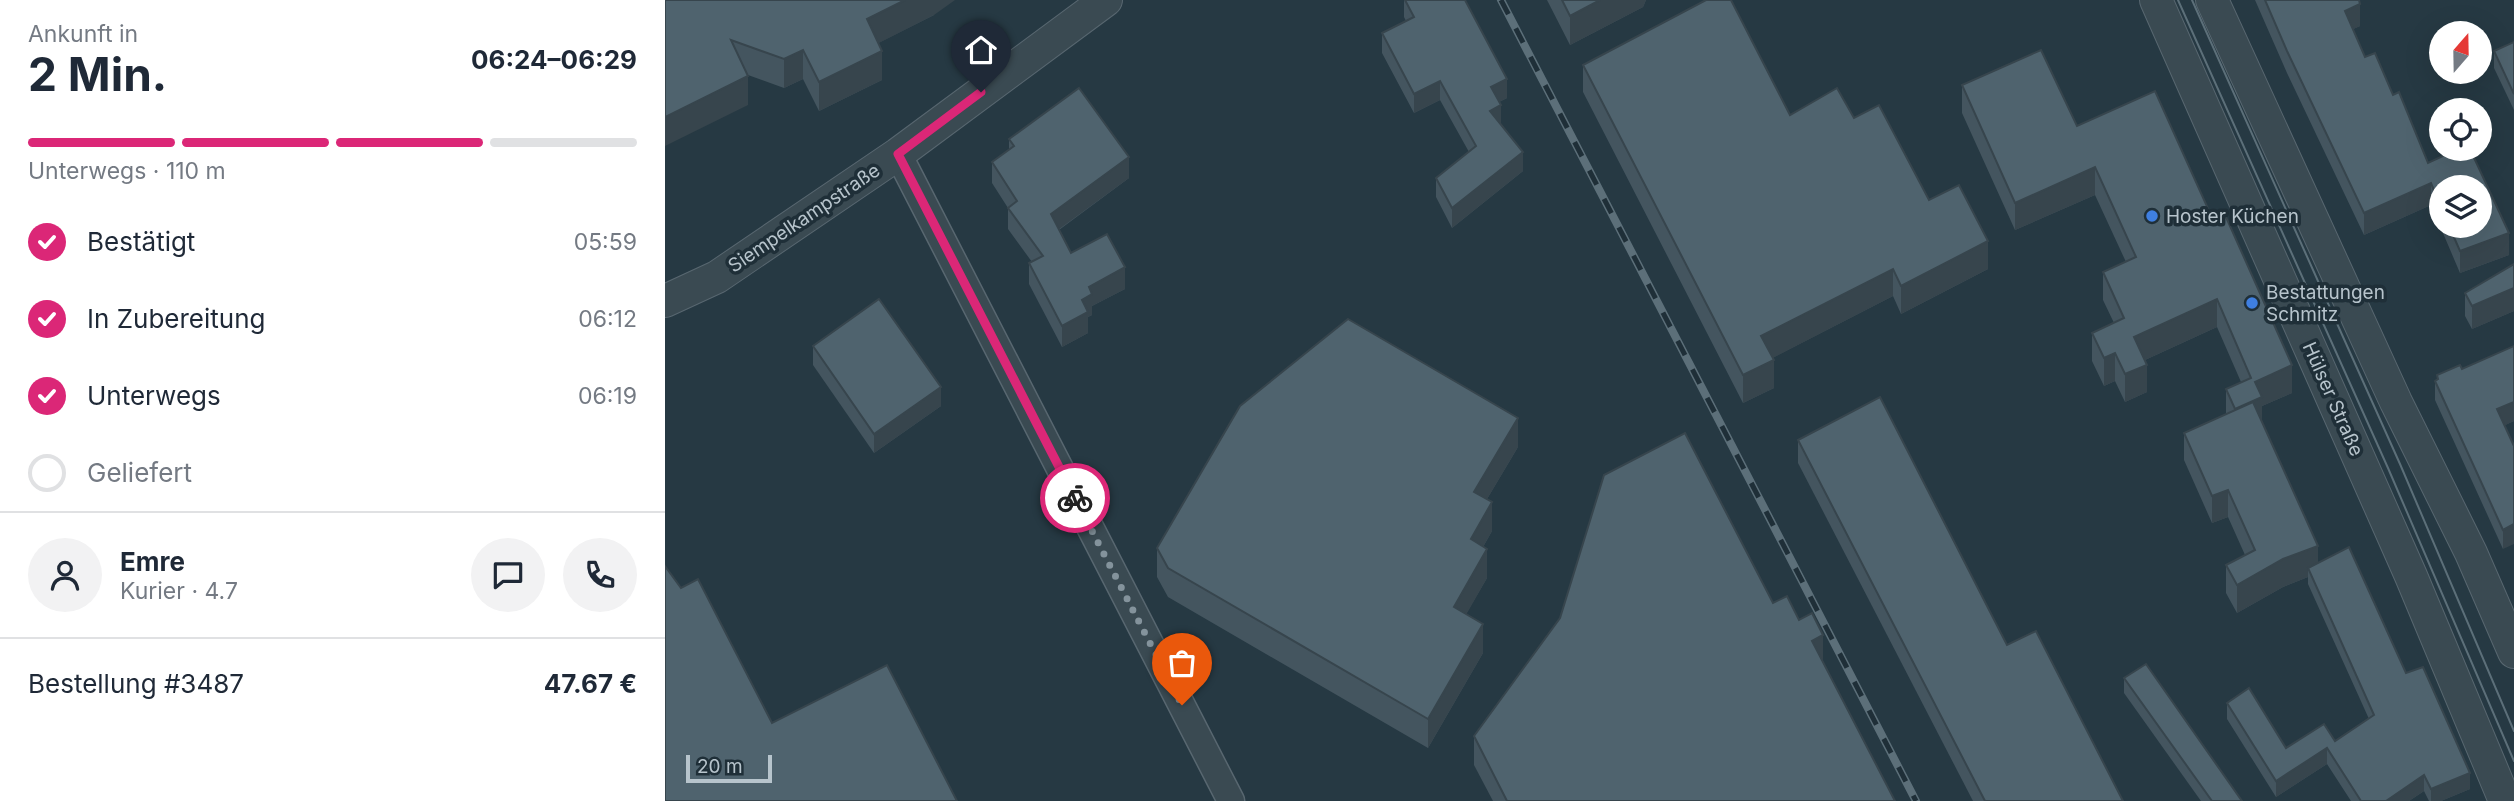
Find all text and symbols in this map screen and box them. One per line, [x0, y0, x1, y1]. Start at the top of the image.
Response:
text: Ankunft in [28, 20, 138, 48]
pin [951, 20, 1011, 92]
north arrow [2429, 21, 2492, 84]
map controls [2429, 21, 2492, 238]
icon: home [962, 31, 1000, 69]
text: 06:24–06:29 [471, 44, 637, 75]
text: 2 Min. [28, 46, 167, 102]
button: locate [2429, 98, 2492, 161]
text: Unterwegs · 110 m [28, 157, 226, 185]
street label: Siempelkampstraße [724, 159, 884, 277]
button: layers [2429, 175, 2492, 238]
place label: Hoster Küchen [2166, 205, 2299, 228]
marker: Hoster Küchen [2144, 208, 2160, 224]
icon: check [28, 223, 66, 261]
text: Bestätigt [87, 226, 195, 257]
text: 05:59 [574, 228, 637, 256]
place label: Bestattungen Schmitz [2266, 281, 2385, 326]
marker: Bestattungen Schmitz [2244, 295, 2260, 311]
icon: check [28, 300, 66, 338]
text: In Zubereitung [87, 303, 265, 334]
text: 06:12 [578, 305, 637, 333]
street label: Hülser Straße [2298, 338, 2368, 460]
icon: check [28, 377, 66, 415]
text: Unterwegs [87, 380, 221, 411]
text: 06:19 [578, 382, 637, 410]
text: Geliefert [87, 457, 192, 488]
courier [1040, 463, 1110, 533]
icon: bike [1056, 479, 1094, 517]
button: person [28, 538, 102, 612]
button: chat [471, 538, 545, 612]
button: phone [563, 538, 637, 612]
text: Emre [120, 546, 185, 577]
text: Kurier · 4.7 [120, 577, 238, 605]
pin [1152, 633, 1212, 705]
icon: bag [1163, 644, 1201, 682]
text: Bestellung #3487 [28, 668, 244, 699]
text: 47.67 € [544, 668, 637, 699]
scale bar [686, 752, 772, 784]
text: 20 m [697, 755, 743, 778]

